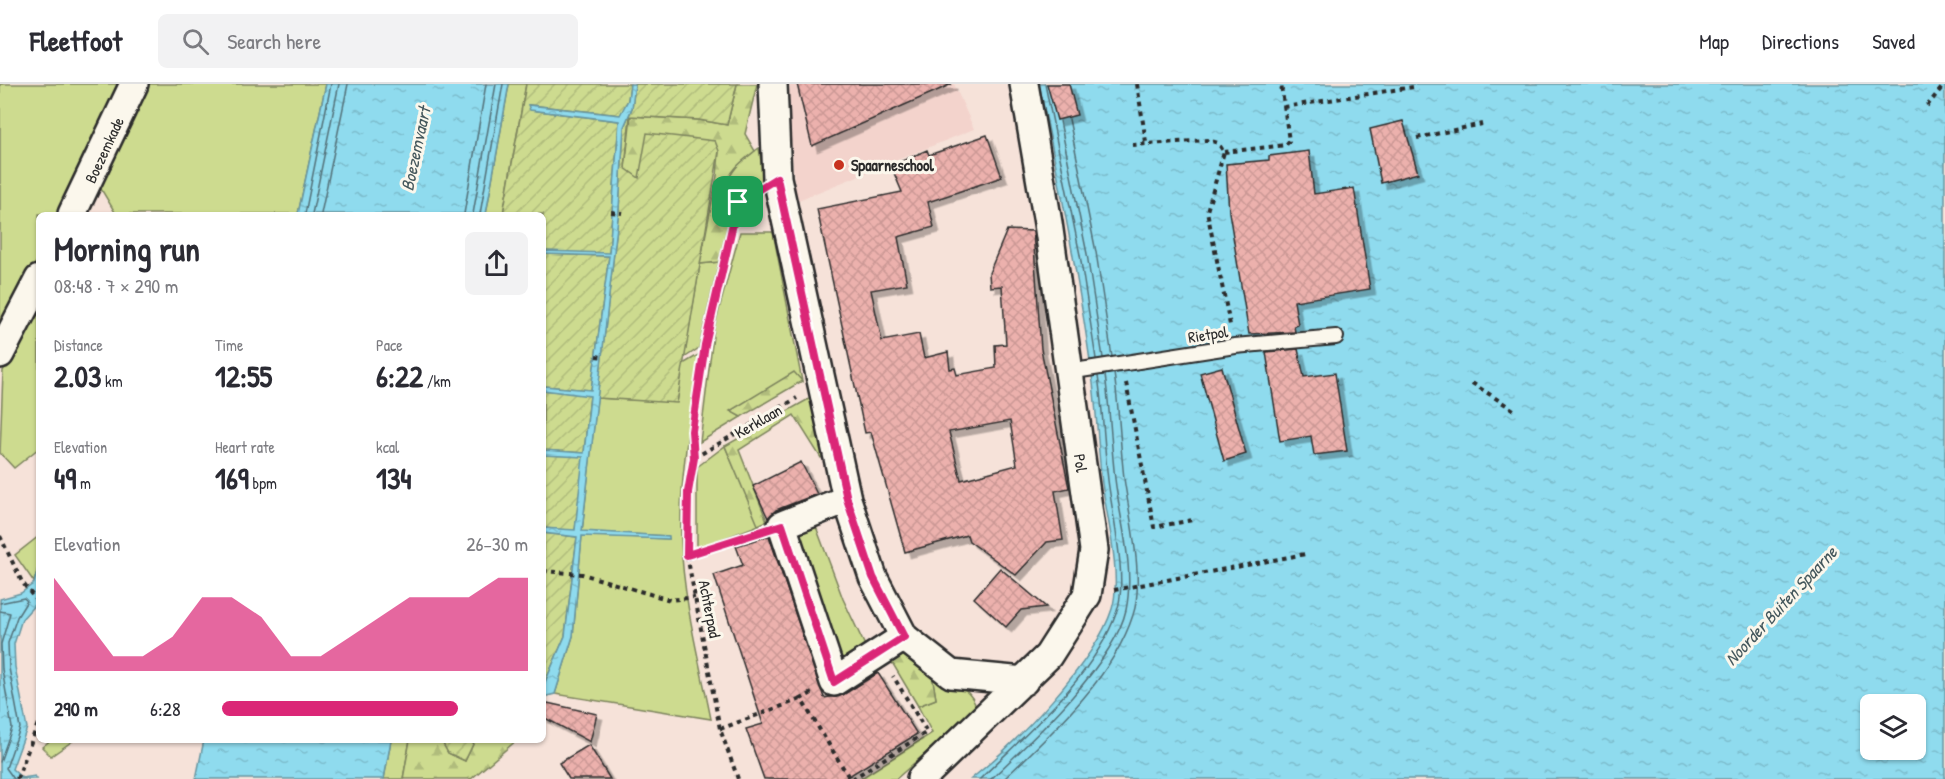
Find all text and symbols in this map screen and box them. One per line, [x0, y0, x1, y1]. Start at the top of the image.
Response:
search box [158, 14, 578, 68]
text: Fleetfoot [30, 22, 122, 60]
icon: search [179, 25, 212, 58]
text: Search here [227, 26, 321, 56]
text: Map [1699, 27, 1729, 56]
text: Directions [1762, 27, 1839, 56]
text: Saved [1872, 27, 1915, 56]
water label: Boezemvaart [394, 102, 437, 193]
street label: Boezemkade [79, 113, 129, 187]
place label: Spaarneschool [851, 154, 934, 177]
marker: Spaarneschool [832, 158, 846, 172]
pin [712, 176, 763, 227]
icon: arrive [721, 185, 754, 218]
text: Morning run [54, 227, 200, 271]
button: share [465, 232, 528, 295]
text: 08:48 · 7 × 290 m [54, 272, 178, 299]
street label: Rietpol [1186, 320, 1230, 348]
text: Distance [54, 334, 103, 356]
text: Time [215, 334, 243, 356]
text: Pace [376, 334, 403, 356]
text: 2.03 [54, 356, 101, 396]
text: 12:55 [215, 356, 272, 396]
text: 6:22 [376, 356, 423, 396]
text: km [101, 370, 123, 392]
text: /km [423, 370, 451, 392]
street label: Kerklaan [730, 399, 786, 443]
text: Elevation [54, 436, 107, 458]
text: Heart rate [215, 436, 275, 458]
text: kcal [376, 436, 399, 458]
street label: Pol [1069, 452, 1093, 474]
text: 49 [54, 458, 76, 498]
text: 169 [215, 458, 249, 498]
text: 134 [376, 458, 412, 498]
text: m [76, 472, 91, 494]
text: bpm [249, 472, 277, 494]
text: Elevation [54, 530, 120, 557]
text: 26–30 m [466, 530, 528, 557]
water label: Noorder Buiten Spaarne [1719, 540, 1843, 671]
street label: Achterpad [694, 578, 726, 640]
map controls [1860, 694, 1926, 760]
button: layers [1860, 694, 1926, 760]
text: 290 m [54, 695, 98, 722]
text: 6:28 [150, 695, 181, 722]

